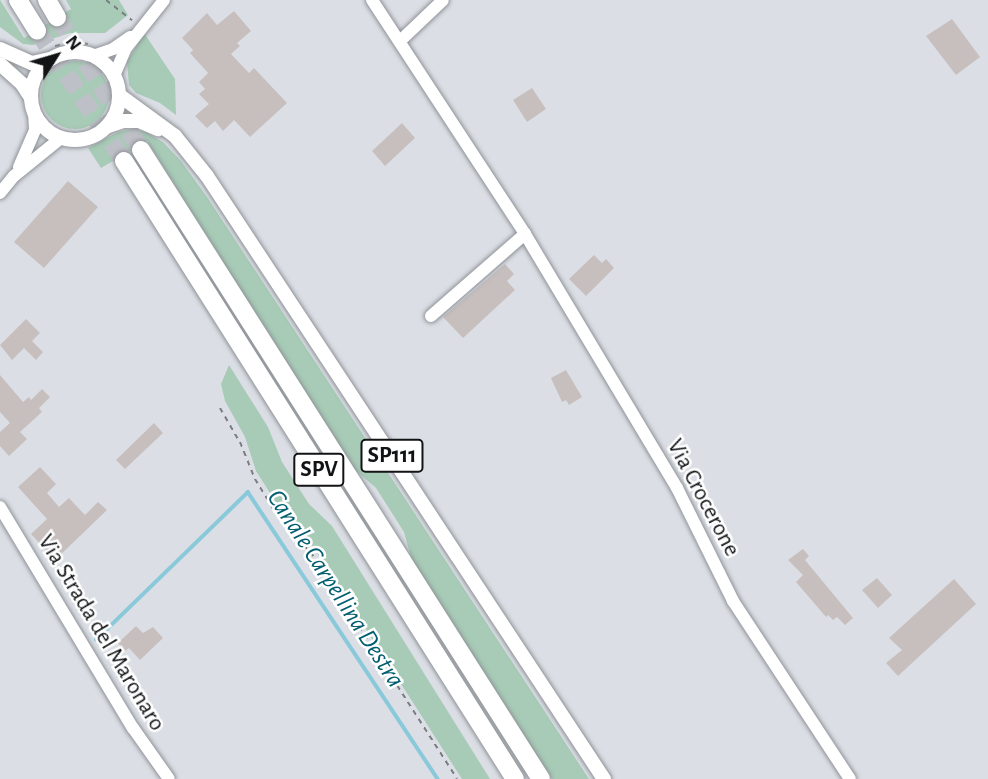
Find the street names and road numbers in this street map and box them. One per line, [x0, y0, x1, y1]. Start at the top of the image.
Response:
street label: Via Crocerone [660, 434, 746, 562]
road number: SP111 [359, 436, 425, 476]
road number: SPV [293, 450, 345, 490]
street label: Via Strada del Maronaro [31, 529, 171, 737]

